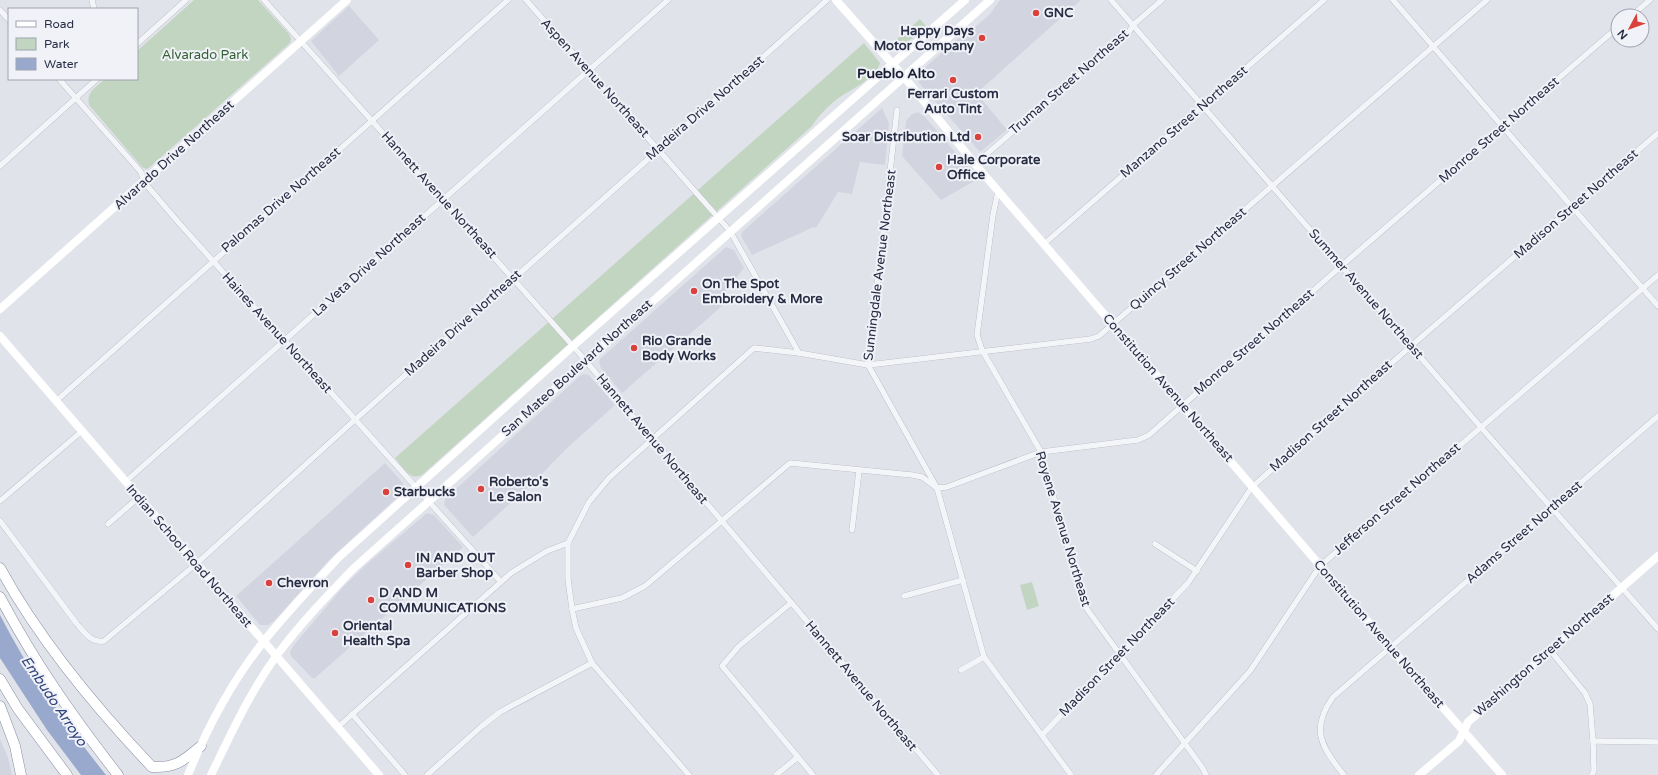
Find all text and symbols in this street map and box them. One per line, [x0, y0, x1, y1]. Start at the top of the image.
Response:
place label: GNC [1044, 5, 1073, 21]
legend [8, 8, 138, 80]
marker: GNC [1031, 8, 1041, 18]
north arrow [1610, 8, 1650, 48]
street label: Aspen Avenue Northeast [537, 15, 653, 141]
text: Road [44, 17, 74, 31]
place label: Happy Days Motor Company [874, 23, 974, 54]
street label: Truman Street Northeast [1006, 26, 1132, 138]
text: N [1615, 27, 1631, 42]
marker: Happy Days Motor Company [977, 33, 987, 43]
text: Park [44, 37, 70, 51]
park label: Alvarado Park [162, 47, 248, 63]
street label: Madeira Drive Northeast [643, 52, 767, 164]
text: Water [44, 57, 79, 71]
street label: Manzano Street Northeast [1117, 62, 1251, 182]
district label: Pueblo Alto [857, 65, 935, 82]
street label: Monroe Street Northeast [1436, 73, 1562, 187]
marker: Ferrari Custom Auto Tint [948, 75, 958, 85]
place label: Ferrari Custom Auto Tint [907, 86, 999, 117]
street label: Alvarado Drive Northeast [111, 97, 237, 213]
street label: Hannett Avenue Northeast [378, 128, 500, 262]
place label: Soar Distribution Ltd [842, 129, 970, 145]
marker: Soar Distribution Ltd [973, 132, 983, 142]
street label: Palomas Drive Northeast [218, 144, 344, 256]
street label: Madison Street Northeast [1511, 146, 1641, 262]
place label: Hale Corporate Office [947, 152, 1041, 183]
marker: Hale Corporate Office [934, 162, 944, 172]
street label: Sunningdale Avenue Northeast [860, 169, 900, 361]
street label: Quincy Street Northeast [1126, 204, 1250, 314]
street label: La Veta Drive Northeast [309, 210, 429, 320]
street label: Summer Avenue Northeast [1305, 226, 1427, 362]
street label: Madeira Drive Northeast [401, 266, 525, 380]
street label: Haines Avenue Northeast [219, 269, 335, 397]
place label: On The Spot Embroidery & More [702, 276, 823, 307]
street label: Monroe Street Northeast [1191, 285, 1317, 399]
marker: On The Spot Embroidery & More [689, 286, 699, 296]
street label: San Mateo Boulevard Northeast [498, 296, 656, 440]
street label: Constitution Avenue Northeast [1099, 311, 1237, 465]
place label: Rio Grande Body Works [642, 333, 716, 364]
marker: Rio Grande Body Works [629, 343, 639, 353]
street label: Madison Street Northeast [1267, 357, 1396, 475]
street label: Hannett Avenue Northeast [593, 371, 711, 508]
street label: Jefferson Street Northeast [1330, 439, 1464, 559]
street label: Royene Avenue Northeast [1032, 449, 1094, 609]
place label: Roberto's Le Salon [489, 474, 548, 505]
street label: Adams Street Northeast [1463, 477, 1585, 587]
street label: Indian School Road Northeast [122, 481, 256, 631]
place label: Starbucks [394, 484, 455, 500]
marker: Roberto's Le Salon [476, 484, 486, 494]
marker: Starbucks [381, 487, 391, 497]
place label: IN AND OUT Barber Shop [416, 550, 496, 581]
street label: Constitution Avenue Northeast [1310, 557, 1448, 711]
marker: IN AND OUT Barber Shop [403, 560, 413, 570]
place label: Chevron [277, 575, 329, 591]
marker: Chevron [264, 578, 274, 588]
place label: D AND M COMMUNICATIONS [379, 585, 506, 616]
street label: Washington Street Northeast [1471, 590, 1617, 720]
street label: Madison Street Northeast [1056, 594, 1178, 720]
marker: D AND M COMMUNICATIONS [366, 595, 376, 605]
place label: Oriental Health Spa [343, 618, 410, 649]
street label: Hannett Avenue Northeast [802, 618, 920, 755]
marker: Oriental Health Spa [330, 628, 340, 638]
water label: Embudo Arroyo [18, 653, 91, 751]

